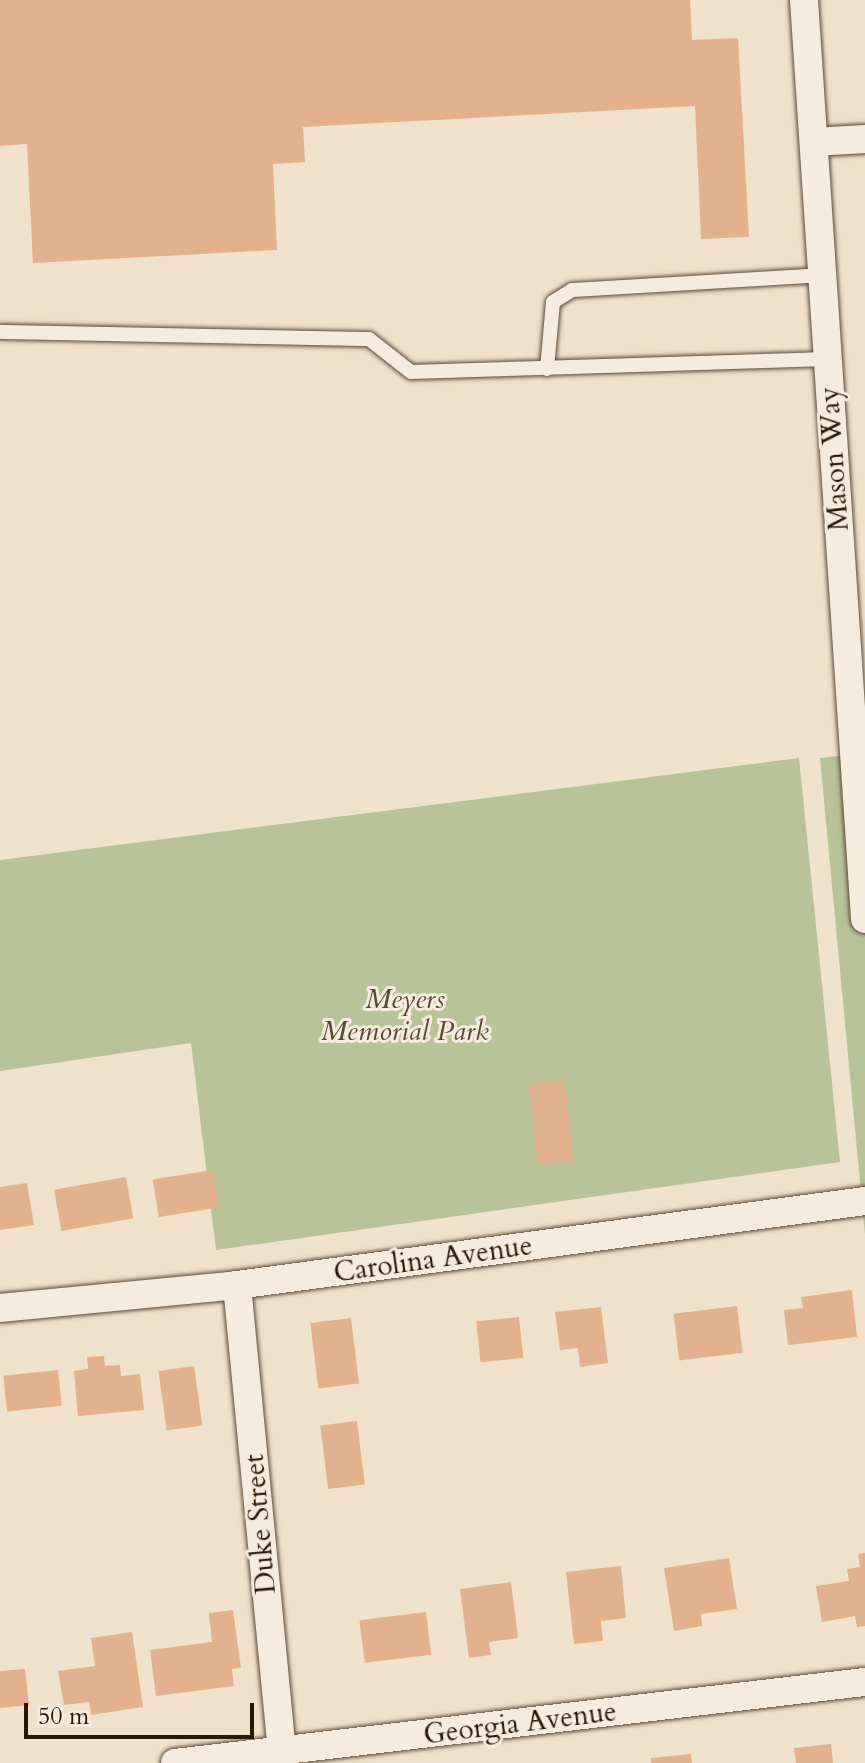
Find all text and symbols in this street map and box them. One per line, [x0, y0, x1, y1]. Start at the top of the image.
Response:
street label: Mason Way [812, 386, 856, 532]
park label: Meyers Memorial Park [321, 982, 489, 1048]
street label: Carolina Avenue [332, 1228, 534, 1290]
street label: Duke Street [237, 1452, 283, 1596]
scale bar [28, 1687, 258, 1737]
street label: Georgia Avenue [422, 1694, 618, 1752]
text: 50 m [38, 1700, 89, 1733]

